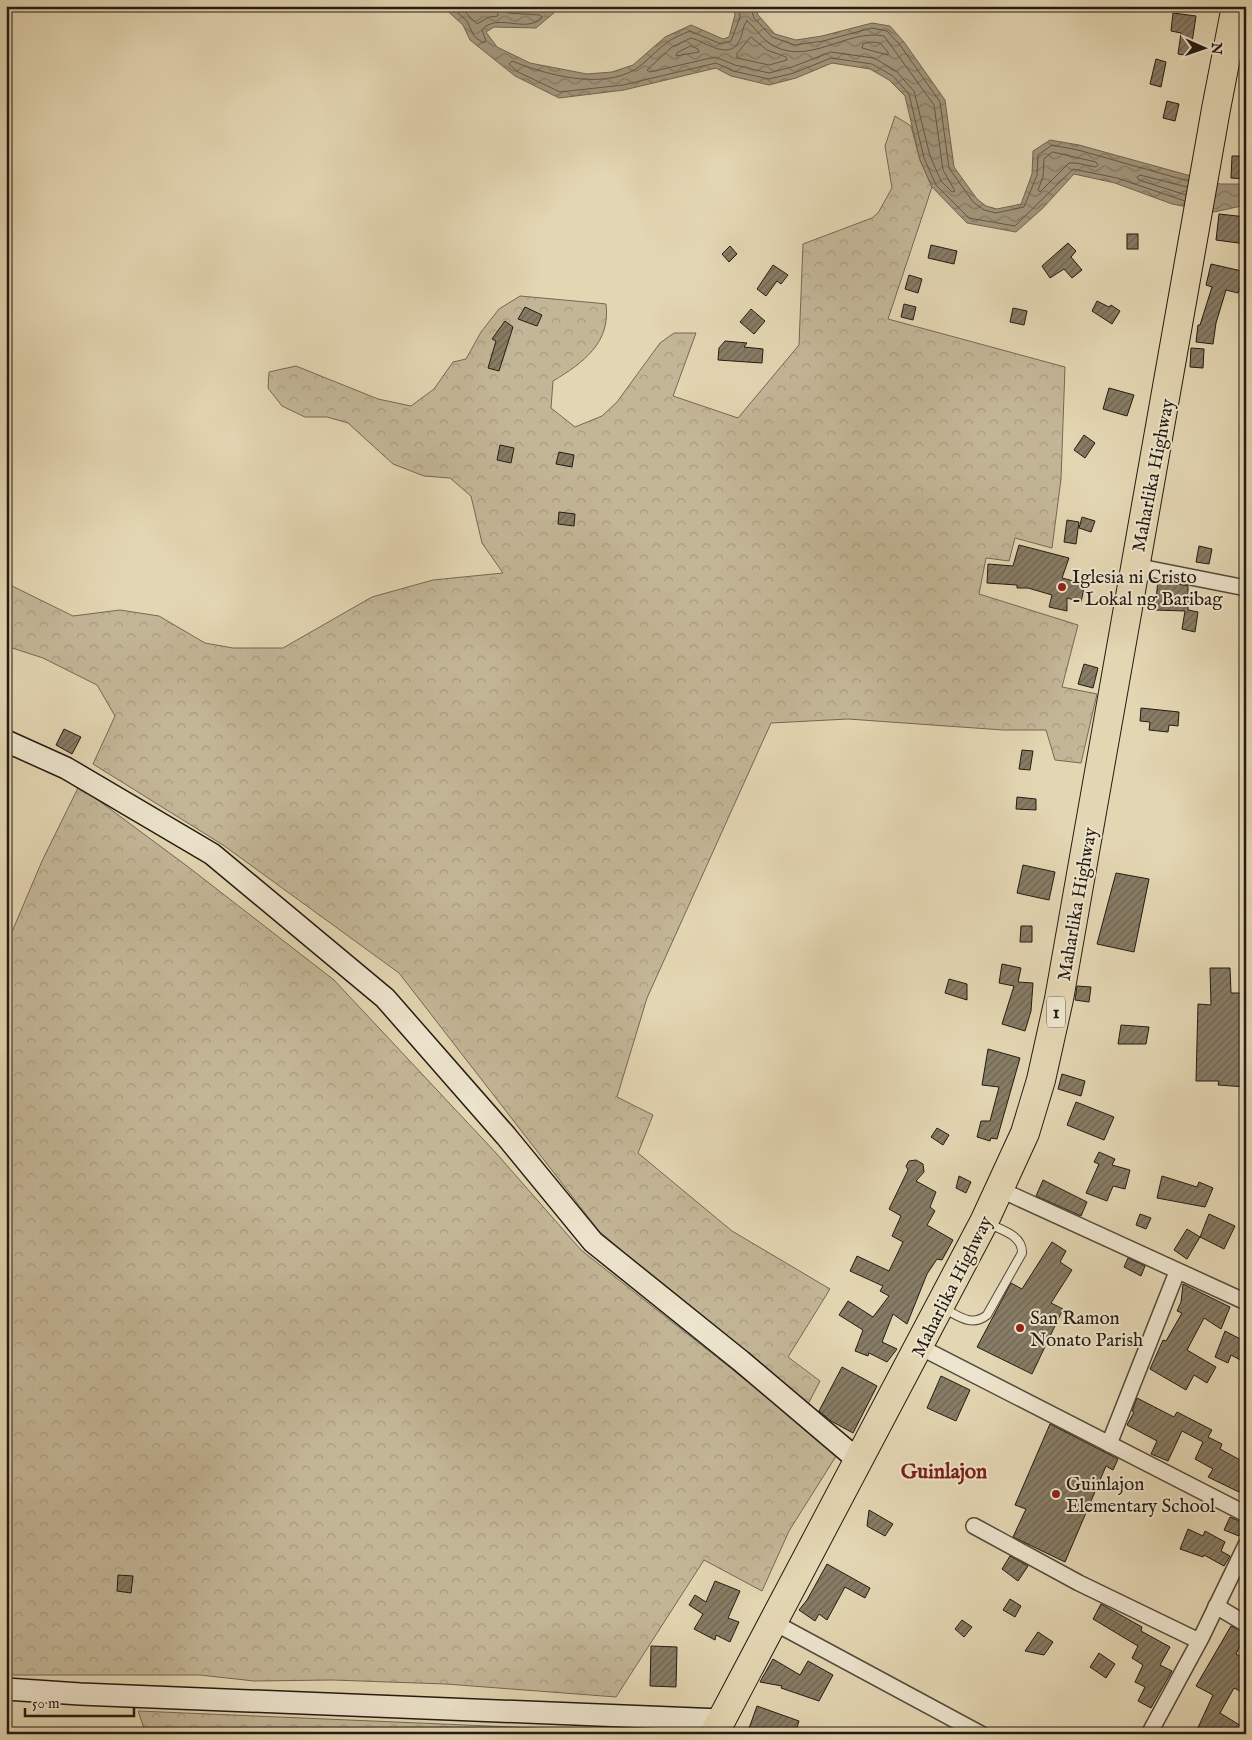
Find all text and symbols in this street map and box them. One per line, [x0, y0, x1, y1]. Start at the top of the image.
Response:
north arrow [1180, 22, 1230, 72]
text: N [1207, 41, 1225, 55]
street label: Maharlika Highway [1127, 396, 1181, 554]
place label: Iglesia ni Cristo - Lokal ng Baribag [1072, 566, 1223, 612]
marker: Iglesia ni Cristo - Lokal ng Baribag [1056, 581, 1068, 593]
street label: Maharlika Highway [1053, 825, 1103, 983]
road number: 1 [1047, 996, 1065, 1028]
street label: Maharlika Highway [907, 1212, 999, 1362]
place label: San Ramon Nonato Parish [1030, 1307, 1143, 1353]
marker: San Ramon Nonato Parish [1014, 1322, 1026, 1334]
district label: Guinlajon [901, 1459, 987, 1486]
place label: Guinlajon Elementary School [1066, 1473, 1216, 1519]
marker: Guinlajon Elementary School [1050, 1488, 1062, 1500]
scale bar [25, 1685, 134, 1717]
text: 50 m [32, 1694, 60, 1713]

